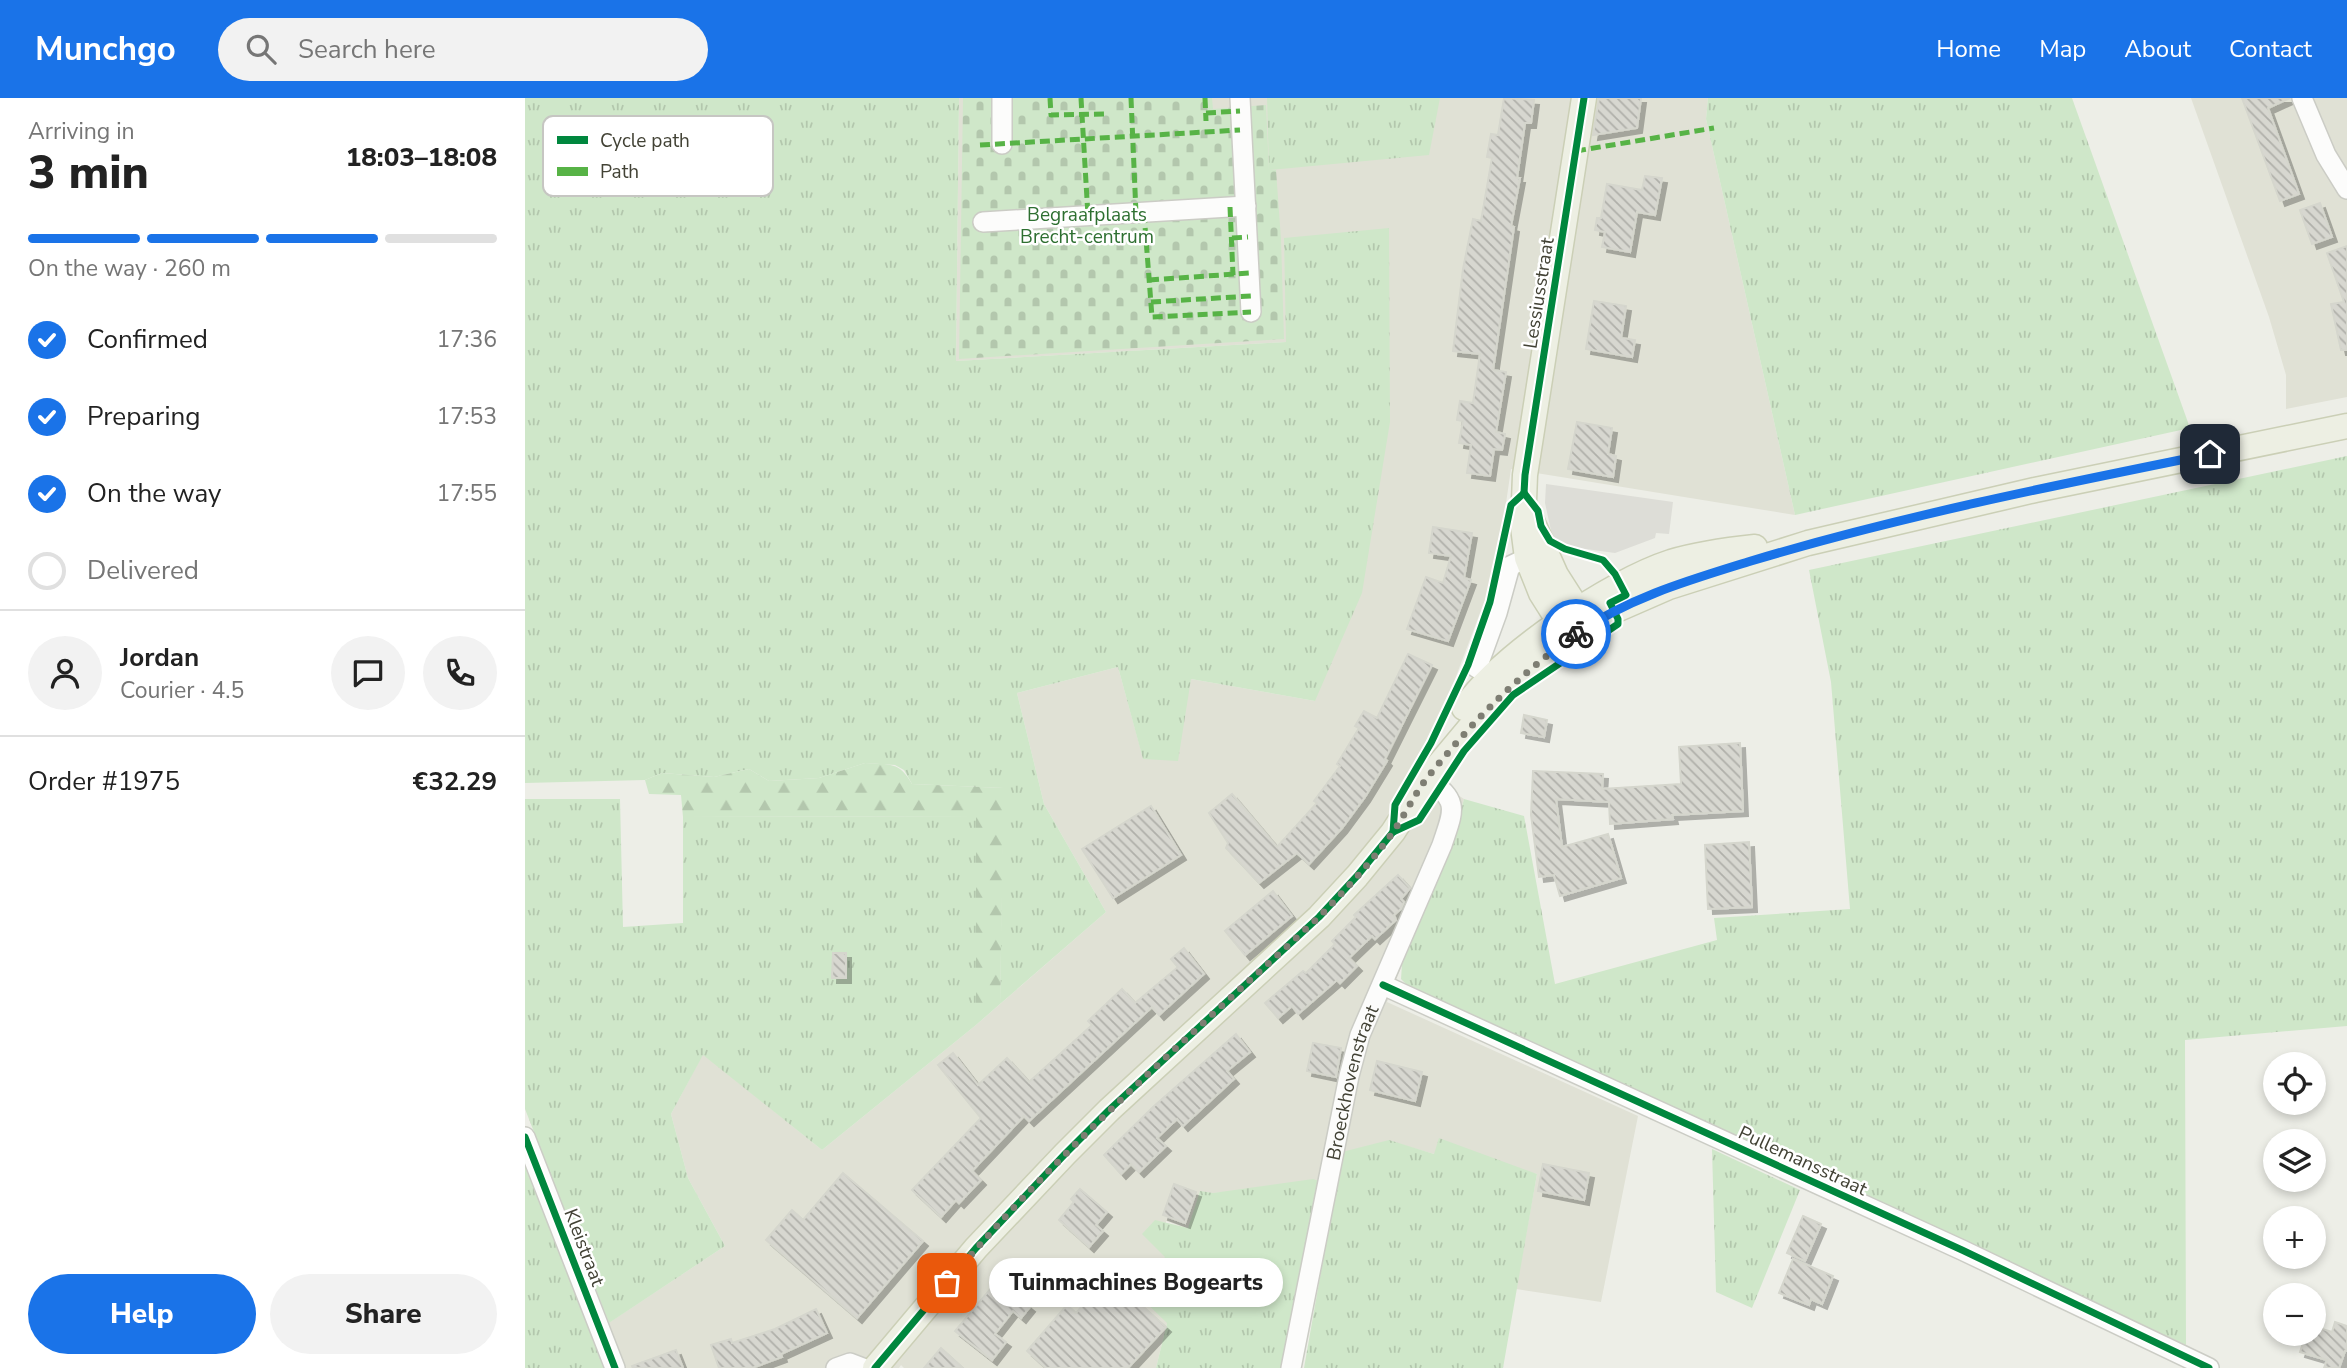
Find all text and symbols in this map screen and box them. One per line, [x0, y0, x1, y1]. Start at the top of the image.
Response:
search box [218, 18, 708, 81]
text: Munchgo [35, 27, 176, 72]
icon: search [242, 30, 280, 68]
text: Search here [298, 32, 436, 67]
text: Home [1936, 33, 2001, 65]
text: Map [2039, 33, 2086, 65]
text: About [2124, 33, 2191, 65]
text: Contact [2229, 33, 2312, 65]
text: Arriving in [28, 116, 135, 147]
legend [543, 116, 773, 196]
text: Cycle path [600, 128, 690, 154]
text: 18:03–18:08 [346, 140, 497, 175]
text: 3 min [28, 141, 149, 204]
text: Path [600, 159, 639, 185]
park label: Begraafplaats Brecht-centrum [1020, 202, 1154, 250]
street label: Lessiusstraat [1517, 235, 1561, 351]
text: On the way · 260 m [28, 253, 231, 284]
icon: check [28, 321, 66, 359]
text: Confirmed [87, 322, 208, 357]
text: 17:36 [437, 324, 497, 355]
icon: check [28, 398, 66, 436]
text: Preparing [87, 399, 200, 434]
text: 17:53 [437, 401, 497, 432]
pin [2180, 424, 2240, 484]
icon: home [2191, 435, 2229, 473]
icon: check [28, 475, 66, 513]
text: On the way [87, 476, 221, 511]
text: 17:55 [437, 478, 497, 509]
text: Delivered [87, 553, 199, 588]
courier [1541, 599, 1611, 669]
icon: bike [1557, 615, 1595, 653]
button: person [28, 636, 102, 710]
button: chat [331, 636, 405, 710]
button: phone [423, 636, 497, 710]
text: Jordan [120, 640, 199, 675]
text: Courier · 4.5 [120, 675, 244, 706]
text: Order #1975 [28, 764, 180, 799]
text: €32.29 [413, 764, 497, 799]
street label: Broeckhovenstraat [1321, 1001, 1386, 1163]
map controls [2263, 1052, 2326, 1346]
button: locate [2263, 1052, 2326, 1115]
street label: Pullemansstraat [1734, 1120, 1871, 1202]
button: layers [2263, 1129, 2326, 1192]
street label: Kleistraat [557, 1205, 611, 1290]
button: + [2263, 1206, 2326, 1269]
pin [917, 1253, 977, 1313]
callout: Tuinmachines Bogearts [989, 1258, 1283, 1308]
icon: bag [928, 1264, 966, 1302]
text: Tuinmachines Bogearts [1009, 1267, 1263, 1298]
button: Help [28, 1274, 256, 1354]
button: Share [270, 1274, 497, 1354]
button: − [2263, 1283, 2326, 1346]

